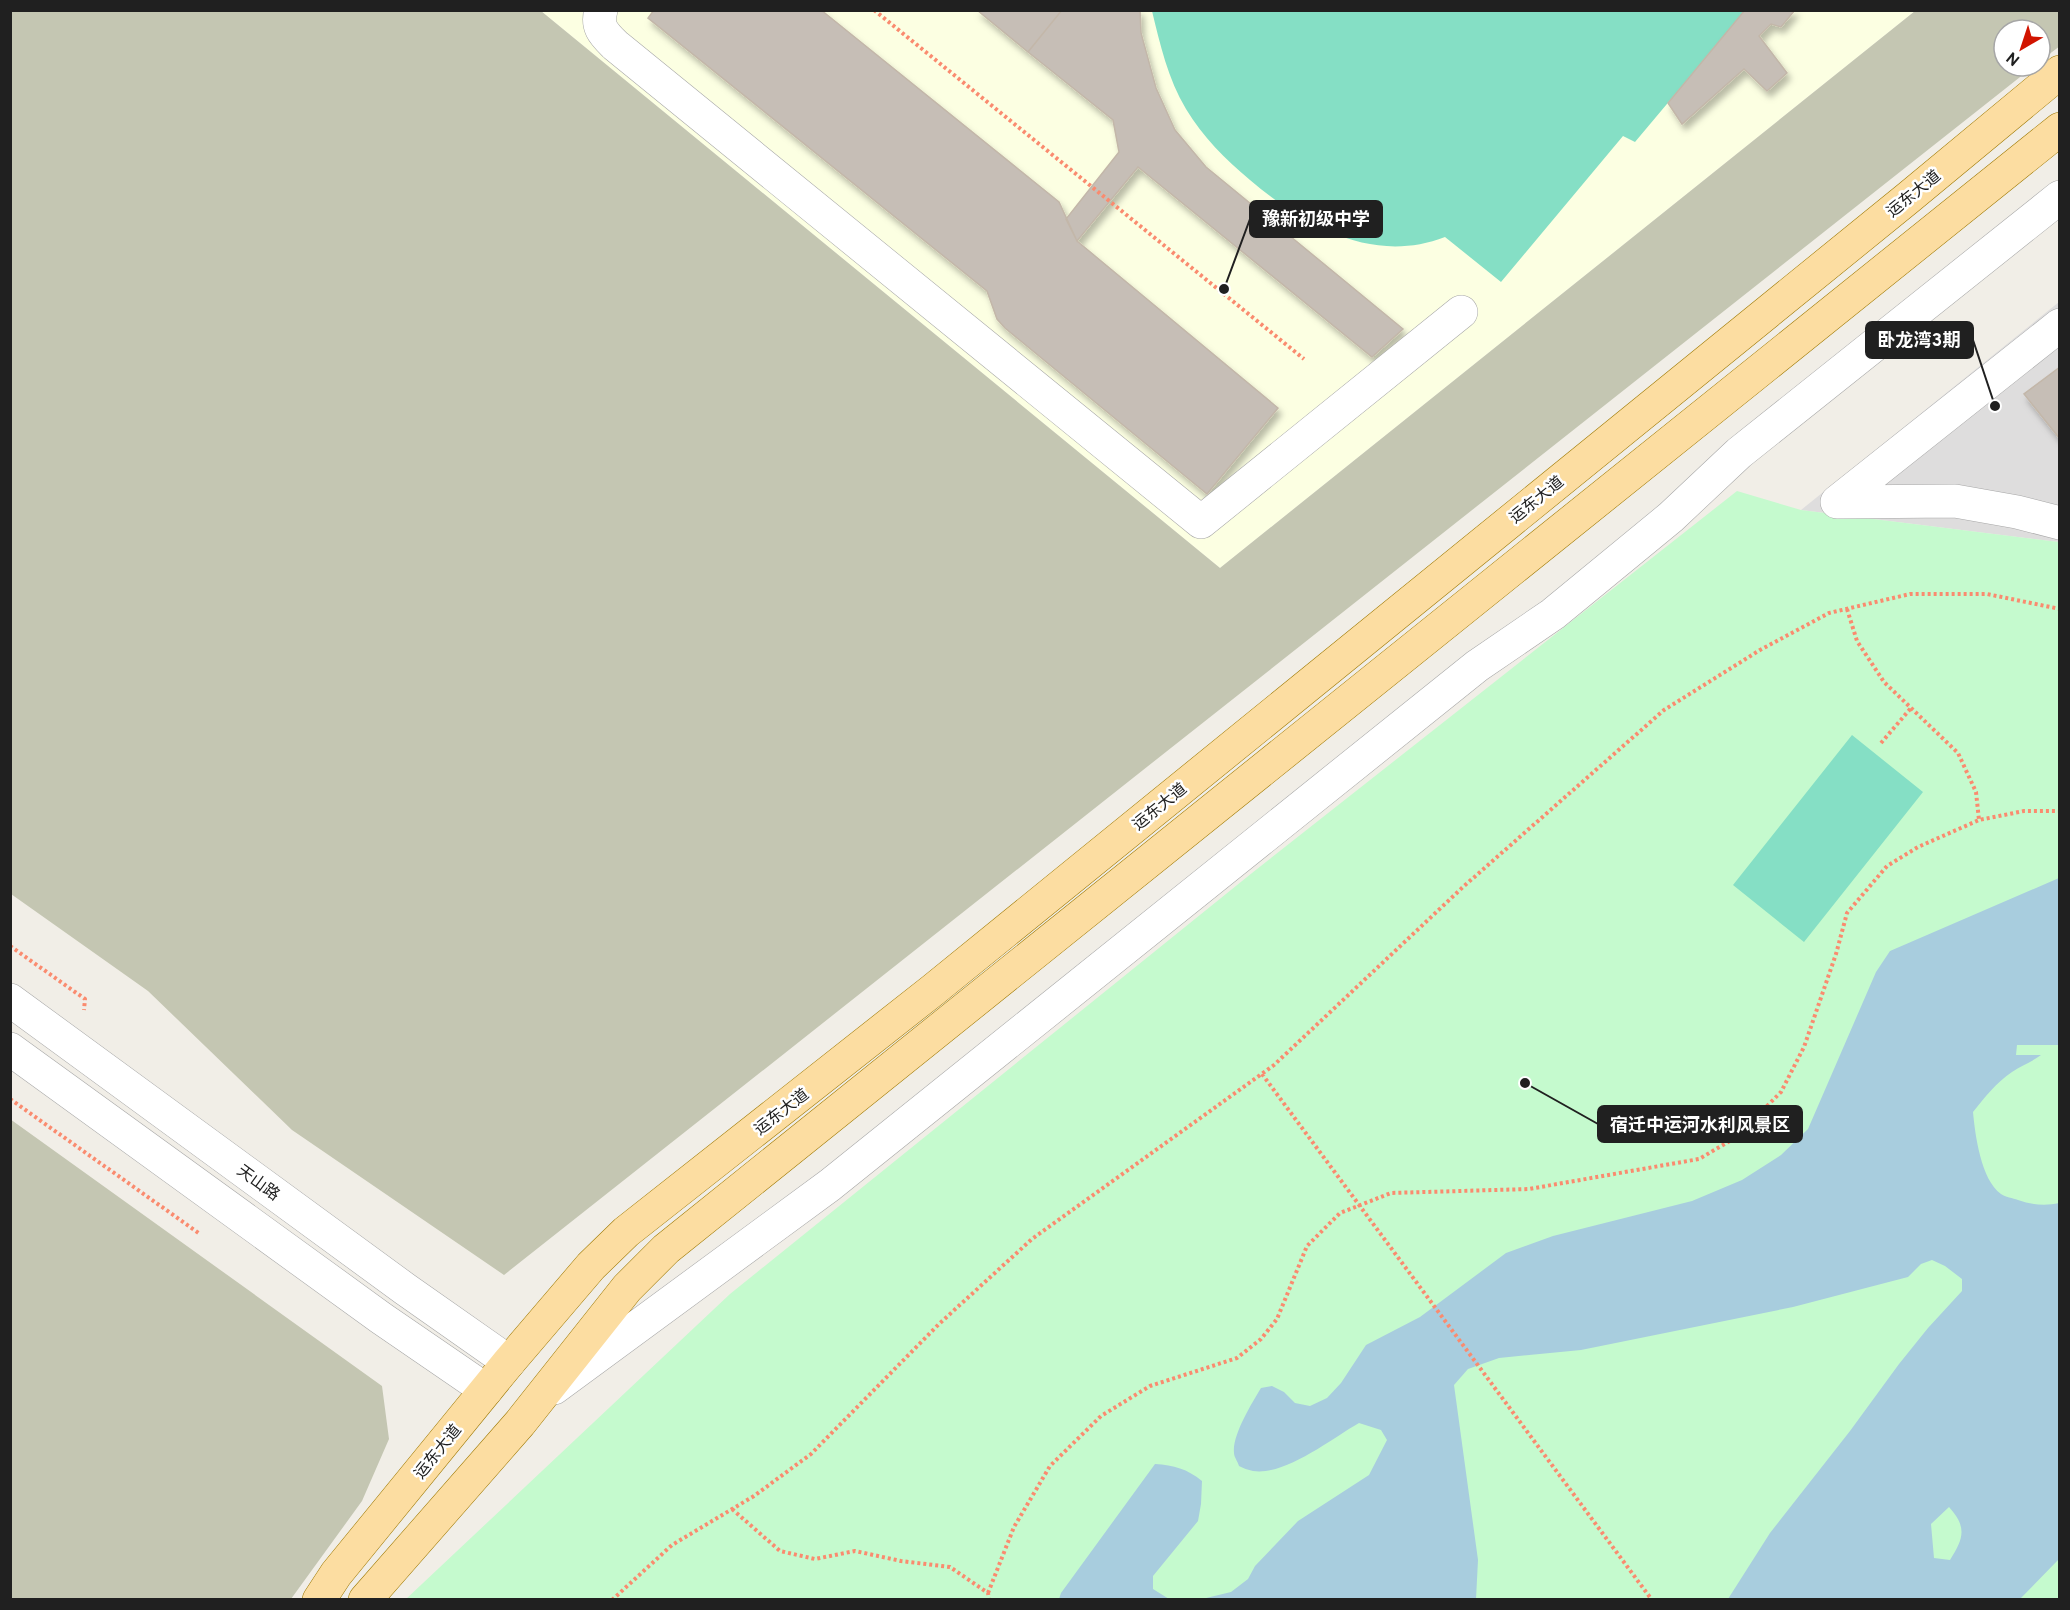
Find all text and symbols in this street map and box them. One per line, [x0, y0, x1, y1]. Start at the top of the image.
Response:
north arrow [1992, 18, 2052, 78]
text: N [2003, 47, 2025, 69]
street label: 运东大道 [1883, 167, 1945, 222]
callout: 豫新初级中学 [1250, 201, 1382, 237]
text: 豫新初级中学 [1262, 209, 1370, 232]
callout: 卧龙湾3期 [1866, 322, 1973, 358]
text: 卧龙湾3期 [1878, 330, 1960, 353]
street label: 运东大道 [1506, 473, 1568, 528]
street label: 运东大道 [1129, 780, 1191, 835]
street label: 运东大道 [751, 1085, 814, 1140]
callout: 宿迁中运河水利风景区 [1598, 1106, 1802, 1142]
text: 宿迁中运河水利风景区 [1610, 1115, 1790, 1138]
street label: 天山路 [233, 1161, 283, 1206]
street label: 运东大道 [411, 1421, 466, 1483]

